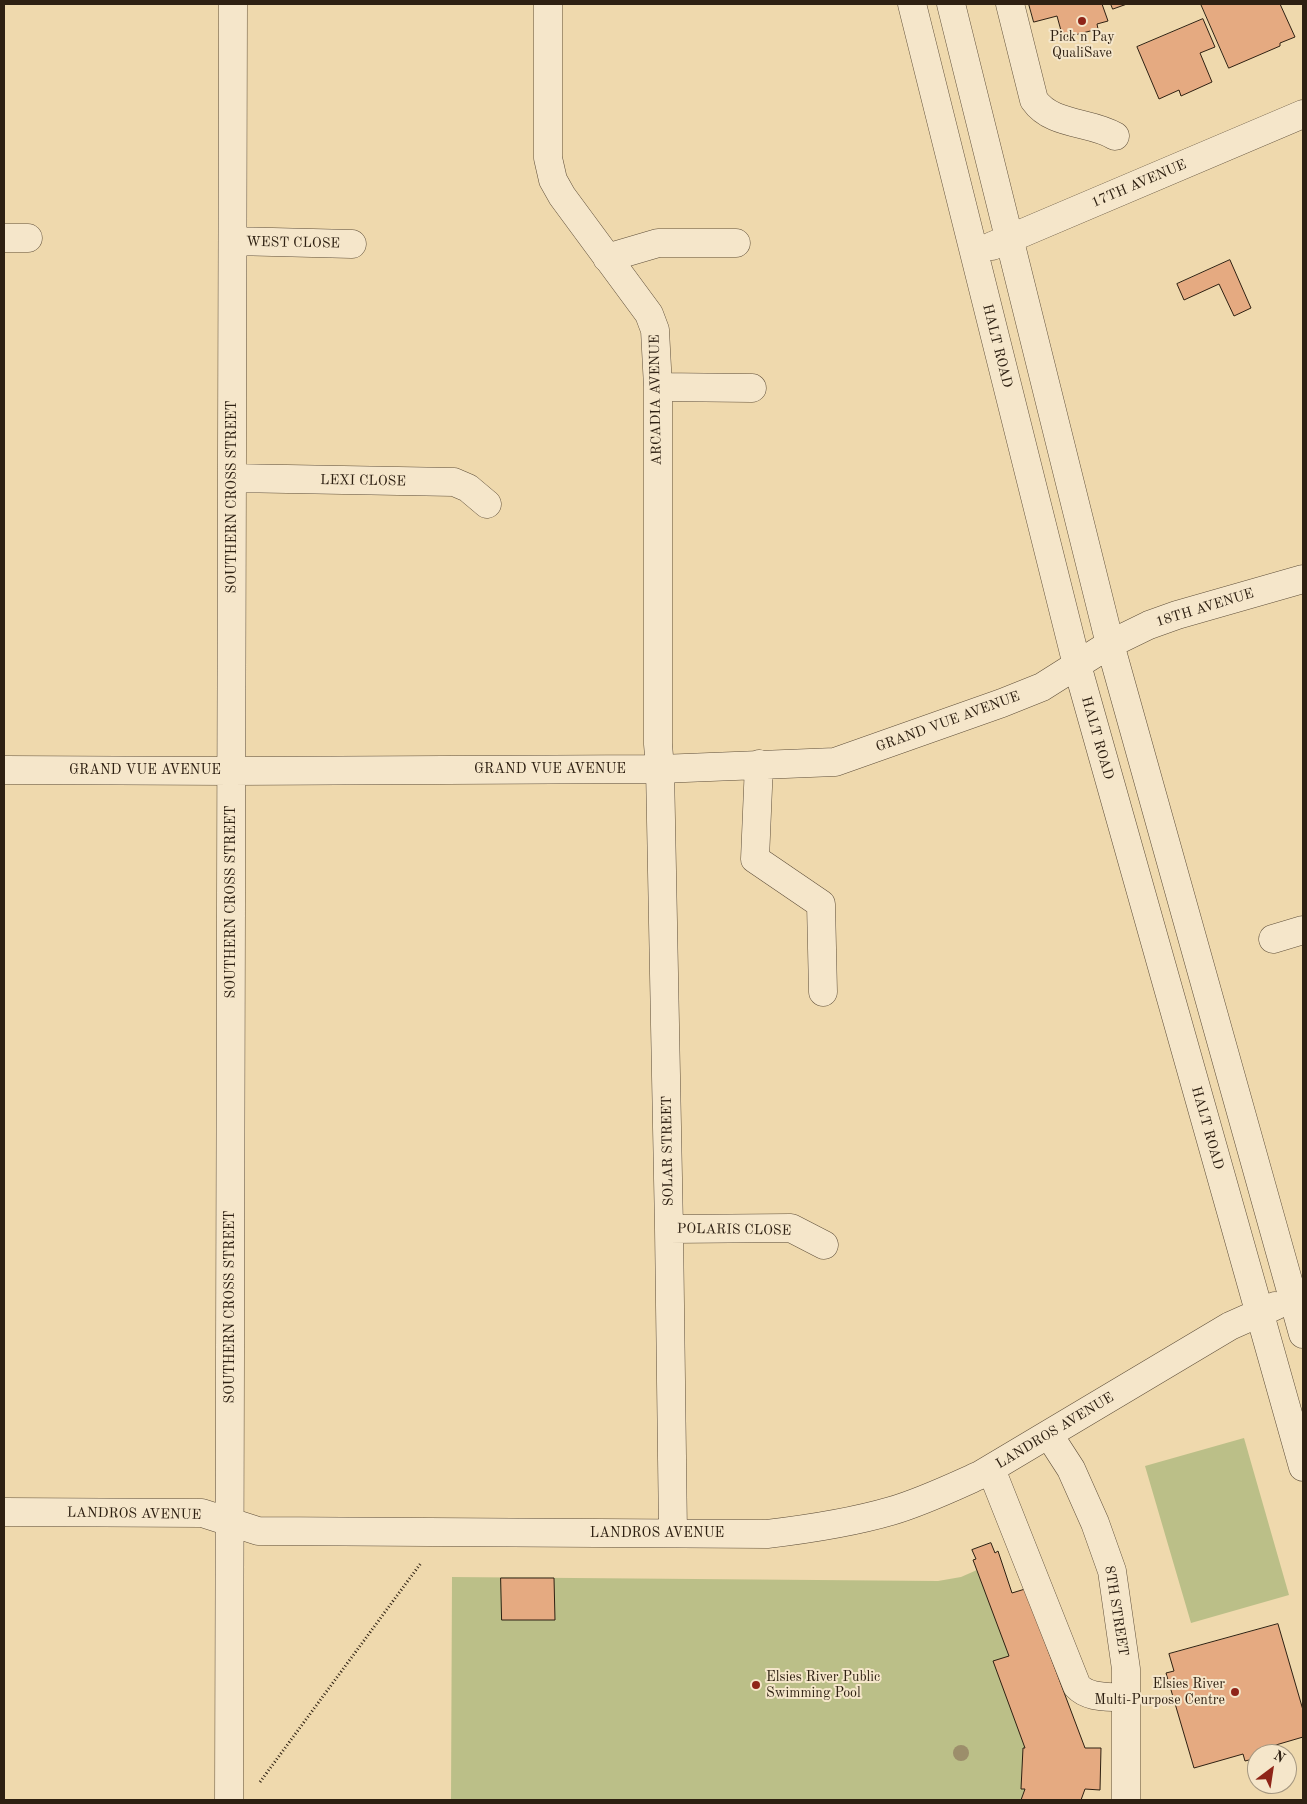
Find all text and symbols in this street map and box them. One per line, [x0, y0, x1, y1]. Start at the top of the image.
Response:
marker: Pick n Pay QualiSave [1076, 15, 1088, 27]
place label: Pick n Pay QualiSave [1049, 29, 1115, 62]
street label: 17TH AVENUE [1089, 156, 1189, 212]
street label: WEST CLOSE [246, 234, 340, 252]
street label: HALT ROAD [978, 302, 1016, 390]
street label: ARCADIA AVENUE [646, 334, 666, 466]
street label: SOUTHERN CROSS STREET [224, 401, 240, 593]
street label: LEXI CLOSE [320, 472, 406, 490]
street label: 18TH AVENUE [1154, 585, 1256, 631]
street label: GRAND VUE AVENUE [874, 688, 1022, 756]
street label: HALT ROAD [1077, 695, 1117, 781]
street label: GRAND VUE AVENUE [474, 761, 626, 777]
street label: GRAND VUE AVENUE [69, 762, 221, 778]
street label: SOUTHERN CROSS STREET [223, 806, 239, 998]
street label: HALT ROAD [1187, 1085, 1227, 1171]
street label: SOLAR STREET [659, 1096, 677, 1206]
street label: SOUTHERN CROSS STREET [222, 1211, 238, 1403]
street label: POLARIS CLOSE [677, 1221, 791, 1239]
street label: LANDROS AVENUE [993, 1389, 1117, 1473]
street label: LANDROS AVENUE [67, 1504, 201, 1524]
street label: LANDROS AVENUE [590, 1525, 724, 1541]
street label: 8TH STREET [1101, 1565, 1131, 1657]
place label: Elsies River Public Swimming Pool [766, 1669, 880, 1701]
place label: Elsies River Multi-Purpose Centre [1094, 1676, 1225, 1708]
marker: Elsies River Public Swimming Pool [750, 1679, 762, 1691]
marker: Elsies River Multi-Purpose Centre [1229, 1686, 1241, 1698]
north arrow [1247, 1744, 1297, 1794]
text: N [1271, 1748, 1287, 1766]

